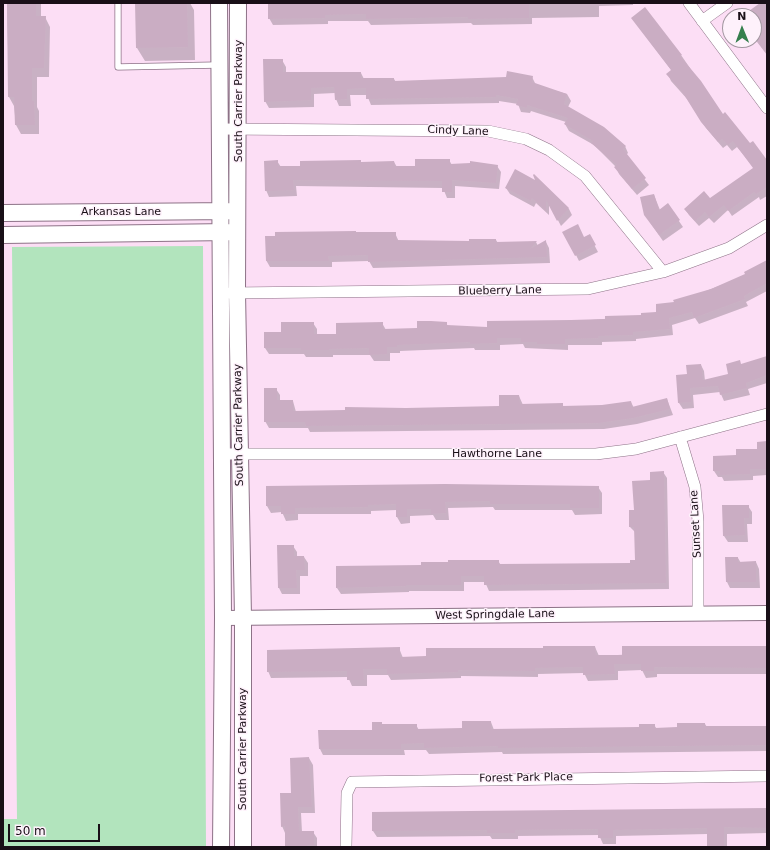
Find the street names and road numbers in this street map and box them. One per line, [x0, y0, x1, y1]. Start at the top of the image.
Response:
street label: South Carrier Parkway [232, 40, 246, 162]
street label: Cindy Lane [427, 123, 489, 139]
street label: Arkansas Lane [81, 205, 161, 219]
street label: Blueberry Lane [458, 284, 542, 298]
street label: South Carrier Parkway [231, 364, 247, 486]
street label: Hawthorne Lane [452, 447, 542, 461]
street label: Sunset Lane [688, 490, 704, 558]
street label: West Springdale Lane [435, 607, 555, 623]
street label: South Carrier Parkway [236, 688, 250, 810]
street label: Forest Park Place [479, 771, 573, 785]

